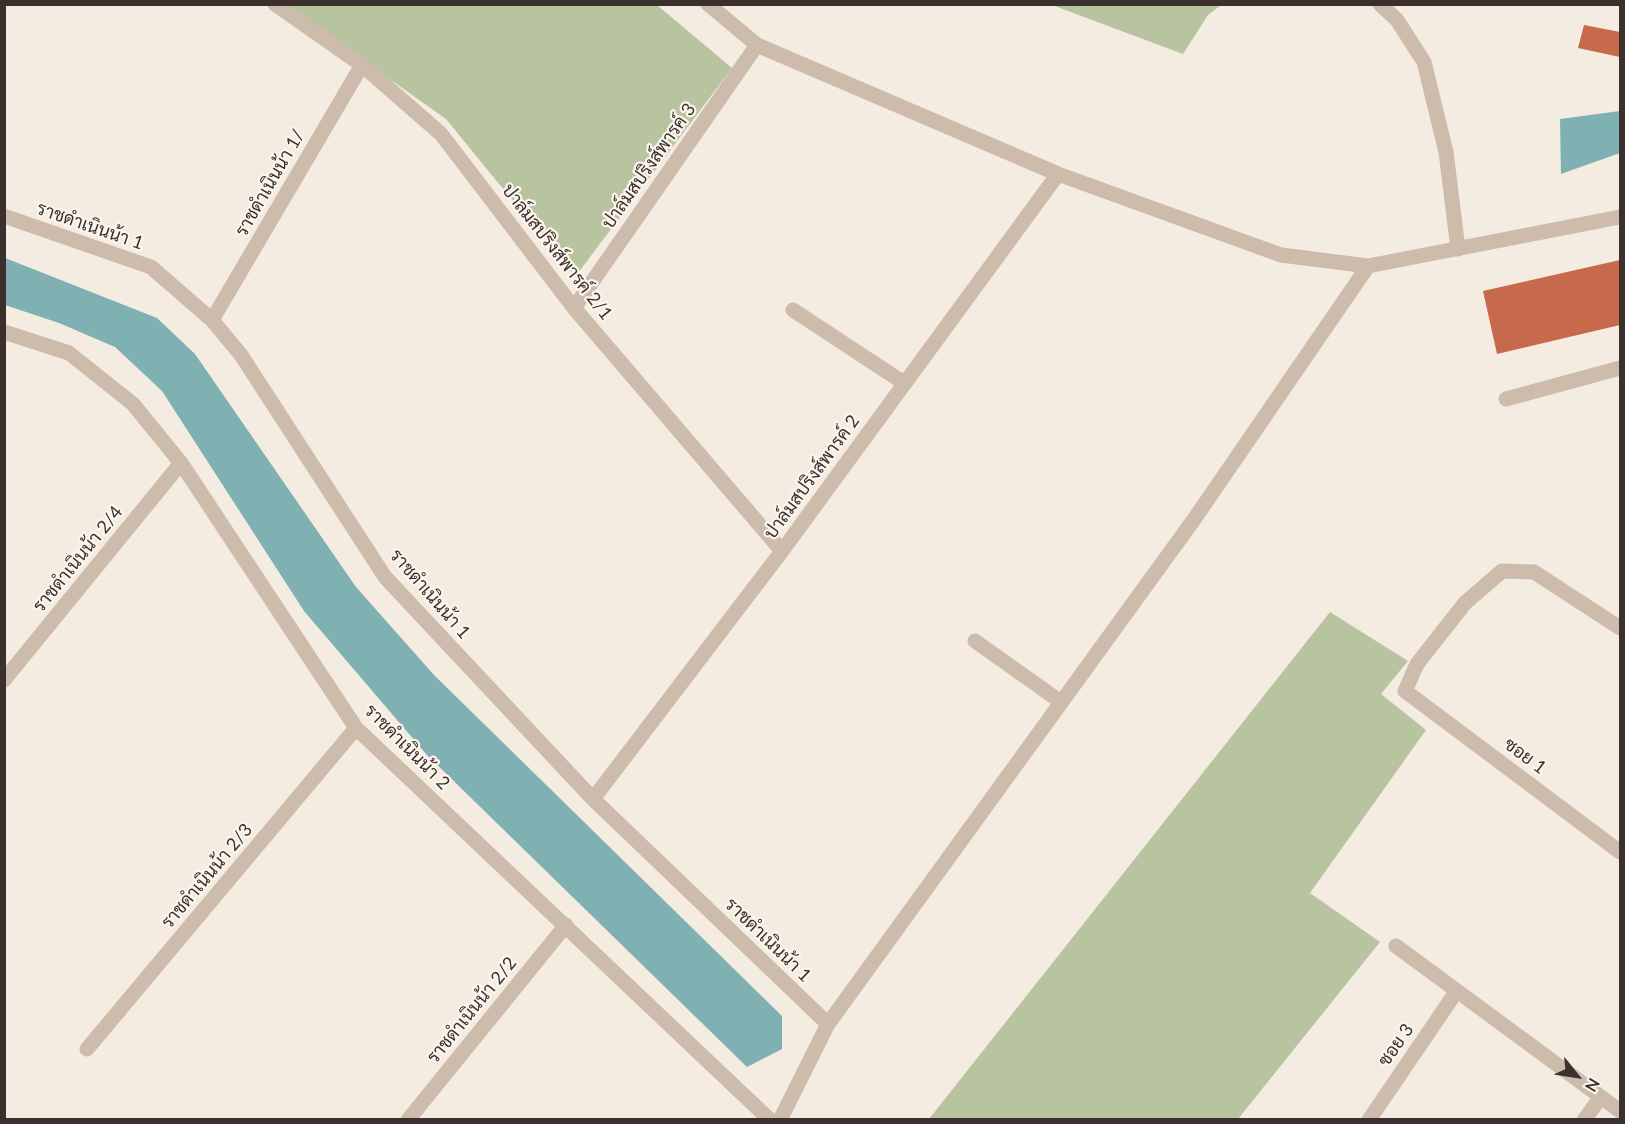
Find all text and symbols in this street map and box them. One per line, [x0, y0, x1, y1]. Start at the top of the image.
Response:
street label: ปาล์มสปริงส์พารค์ 3 [598, 99, 700, 233]
street label: ราชดำเนินน้า 1/ [231, 126, 309, 240]
street label: ปาล์มสปริงส์พารค์ 2/1 [497, 180, 617, 324]
street label: ราชดำเนินน้า 1 [34, 198, 146, 254]
street label: ปาล์มสปริงส์พารค์ 2 [760, 411, 864, 543]
street label: ราชดำเนินน้า 2/4 [29, 502, 127, 616]
street label: ราชดำเนินน้า 1 [385, 545, 475, 643]
street label: ราชดำเนินน้า 2 [360, 700, 454, 794]
street label: ซอย 1 [1500, 733, 1550, 779]
street label: ราชดำเนินน้า 2/3 [157, 819, 257, 933]
street label: ราชดำเนินน้า 1 [720, 894, 816, 986]
street label: ราชดำเนินน้า 2/2 [423, 953, 521, 1067]
street label: ซอย 3 [1374, 1020, 1418, 1070]
north arrow [1547, 1046, 1607, 1106]
text: N [1582, 1075, 1604, 1095]

